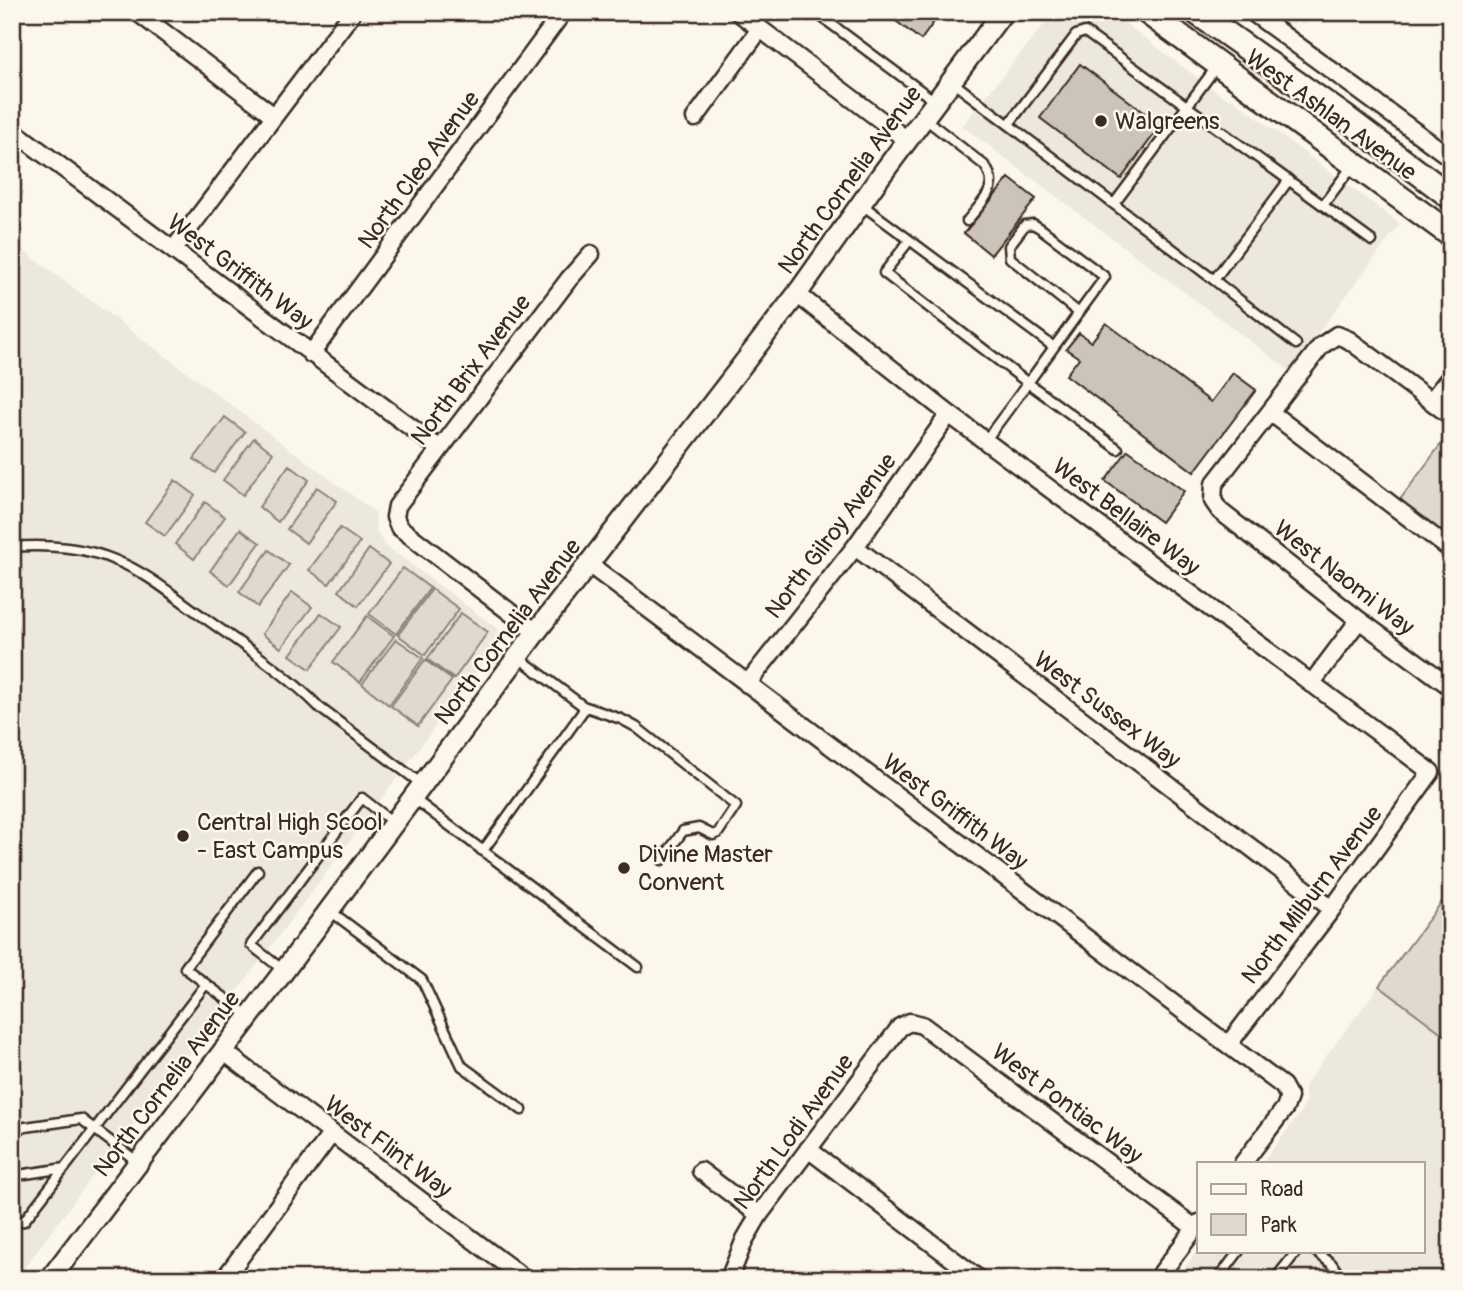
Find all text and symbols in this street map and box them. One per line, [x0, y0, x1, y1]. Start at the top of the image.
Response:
street label: West Ashlan Avenue [1240, 43, 1422, 187]
street label: North Cornelia Avenue [772, 80, 928, 280]
street label: North Cleo Avenue [352, 85, 486, 255]
place label: Walgreens [1115, 107, 1220, 136]
marker: Walgreens [1093, 113, 1109, 129]
street label: West Griffith Way [162, 208, 318, 336]
street label: North Brix Avenue [405, 289, 537, 451]
street label: North Gilroy Avenue [759, 447, 903, 625]
street label: West Bellaire Way [1046, 452, 1206, 582]
street label: West Naomi Way [1268, 514, 1420, 642]
street label: North Cornelia Avenue [429, 533, 588, 731]
street label: West Sussex Way [1028, 645, 1186, 775]
street label: West Griffith Way [877, 748, 1033, 876]
street label: North Milburn Avenue [1235, 800, 1389, 990]
place label: Central High Scool - East Campus [197, 808, 383, 865]
marker: Central High Scool - East Campus [175, 828, 191, 844]
place label: Divine Master Convent [638, 840, 773, 897]
marker: Divine Master Convent [616, 860, 632, 876]
street label: North Cornelia Avenue [88, 985, 247, 1183]
street label: West Pontiac Way [986, 1038, 1148, 1170]
street label: North Lodi Avenue [728, 1048, 860, 1215]
street label: West Flint Way [318, 1090, 458, 1204]
legend [1197, 1162, 1424, 1252]
text: Road [1260, 1176, 1304, 1203]
text: Park [1260, 1212, 1297, 1239]

